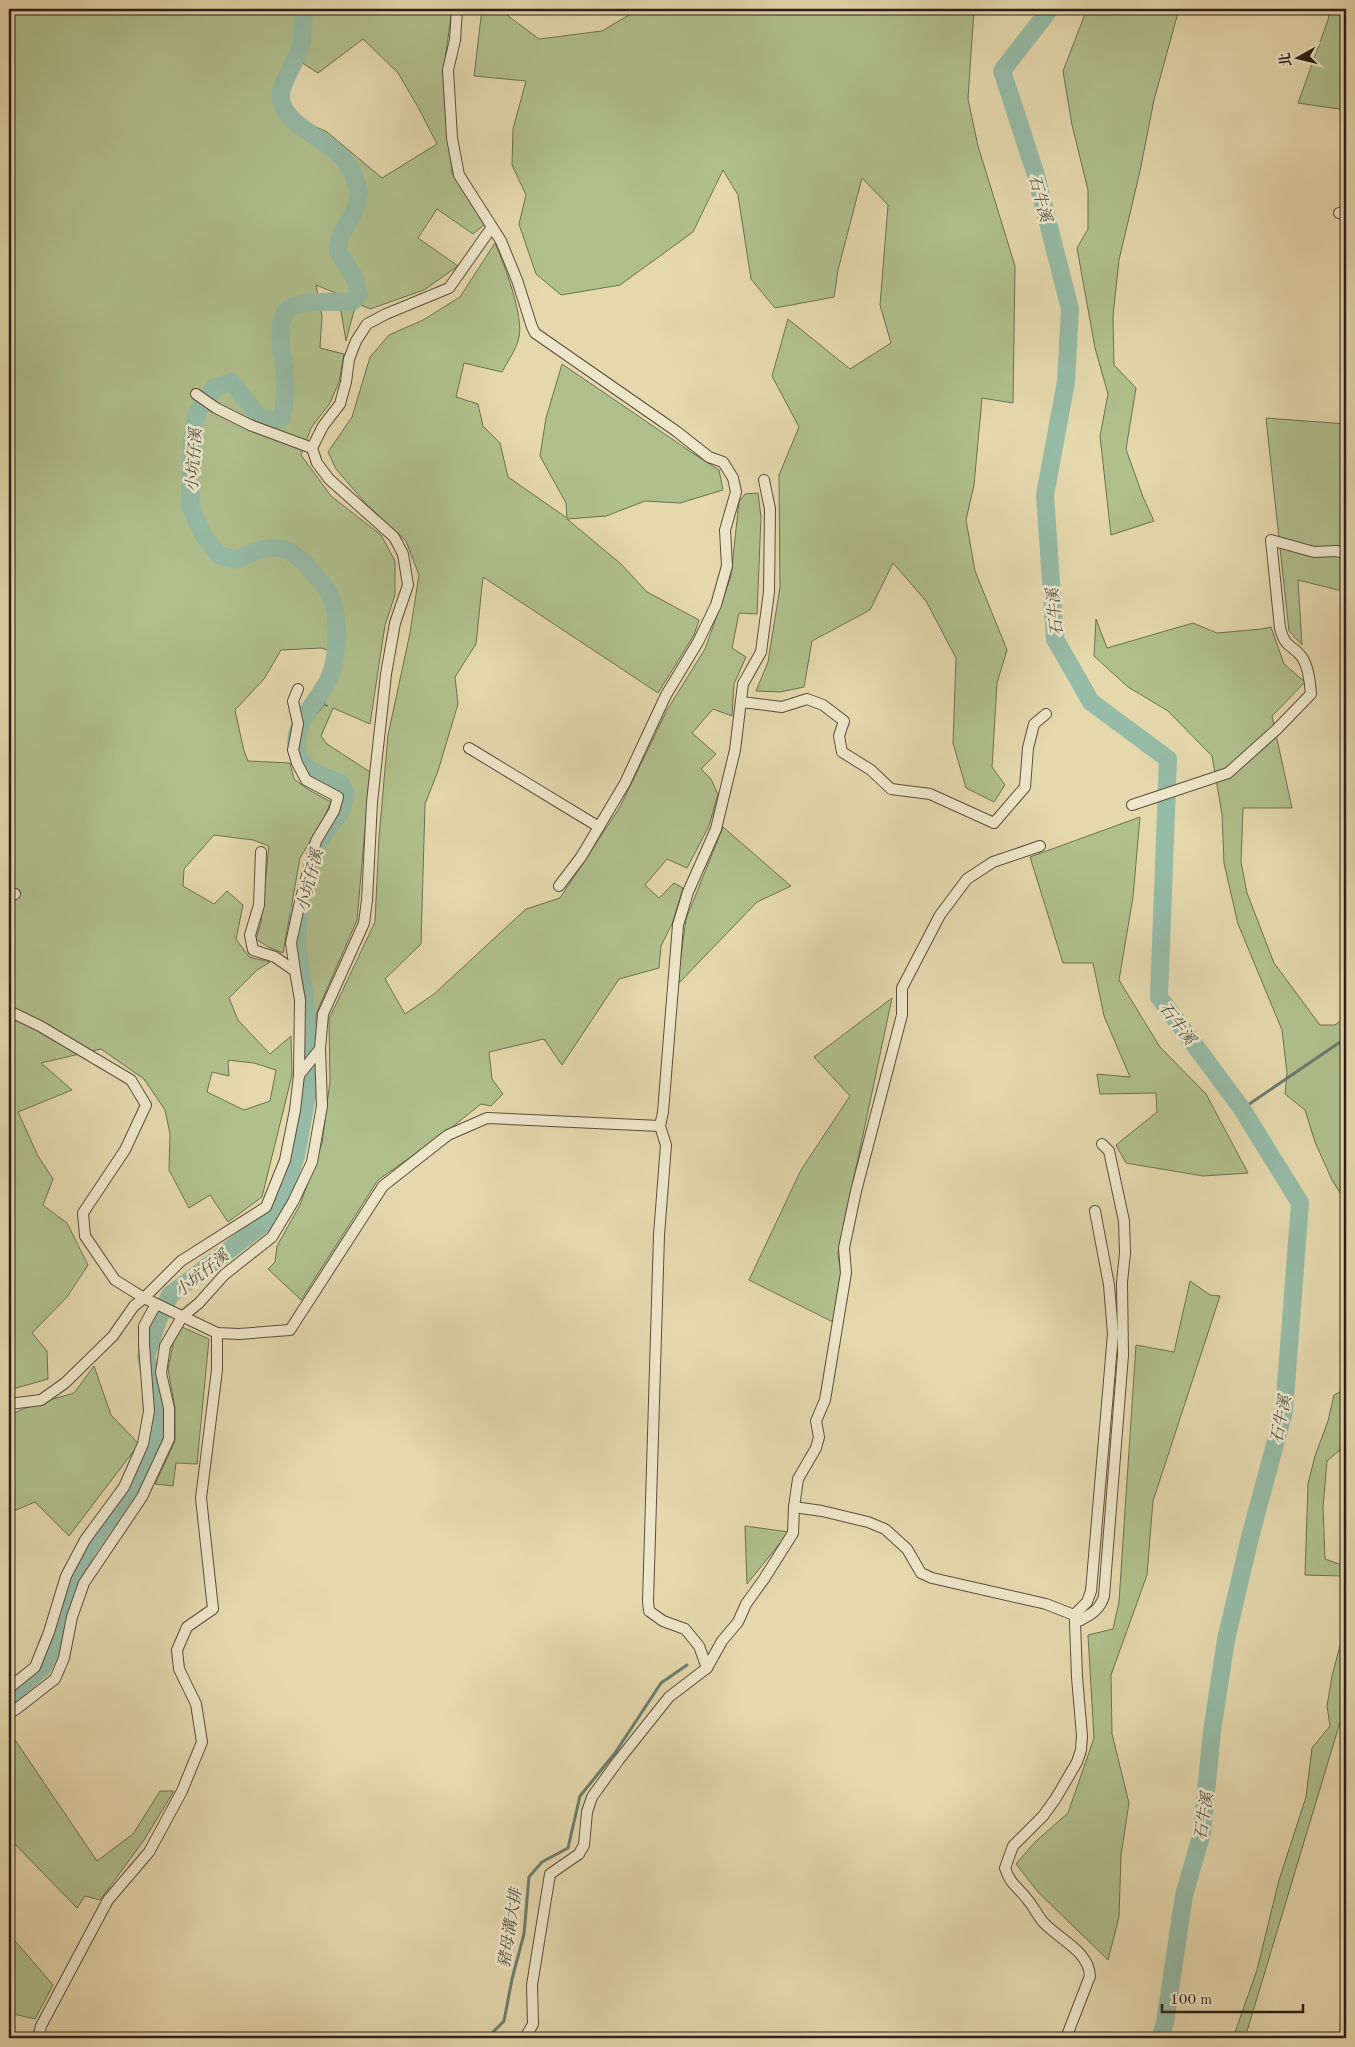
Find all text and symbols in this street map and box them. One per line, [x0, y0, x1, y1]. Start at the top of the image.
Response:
north arrow [1272, 32, 1322, 82]
text: 北 [1277, 52, 1294, 68]
water label: 石牛溪 [1025, 173, 1055, 226]
water label: 小坑仔溪 [183, 426, 205, 493]
water label: 石牛溪 [1043, 585, 1066, 637]
water label: 小坑仔溪 [293, 845, 327, 913]
water label: 石牛溪 [1156, 999, 1200, 1050]
water label: 小坑仔溪 [171, 1245, 234, 1301]
water label: 石牛溪 [1268, 1392, 1295, 1444]
water label: 石牛溪 [1191, 1789, 1217, 1841]
water label: 豬母溝大排 [495, 1885, 525, 1969]
scale bar [1162, 1982, 1304, 2014]
text: 100 m [1170, 1993, 1212, 2008]

